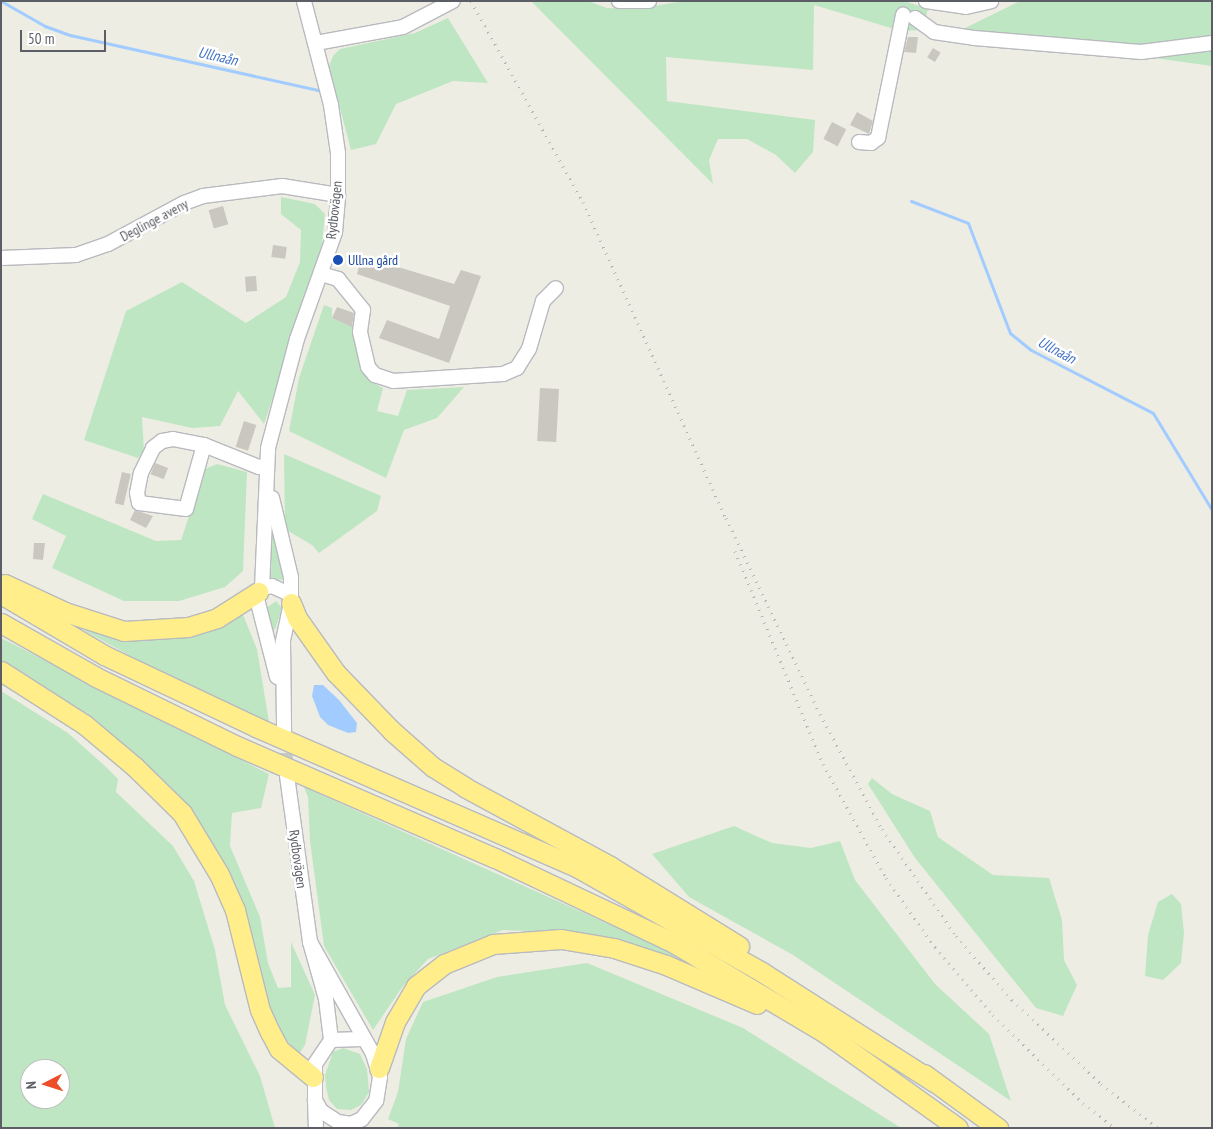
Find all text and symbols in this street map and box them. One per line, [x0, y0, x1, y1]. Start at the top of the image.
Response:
scale bar [22, 20, 109, 52]
text: 50 m [28, 29, 54, 48]
water label: Ullnaån [197, 43, 239, 69]
street label: Rydbovägen [323, 180, 345, 240]
street label: Deglinge aveny [117, 195, 191, 245]
place label: Ullna gård [348, 252, 398, 268]
marker: Ullna gård [332, 254, 344, 266]
water label: Ullnaån [1035, 333, 1079, 367]
street label: Rydbovägen [286, 829, 310, 889]
north arrow [20, 1059, 70, 1109]
text: N [22, 1081, 40, 1090]

